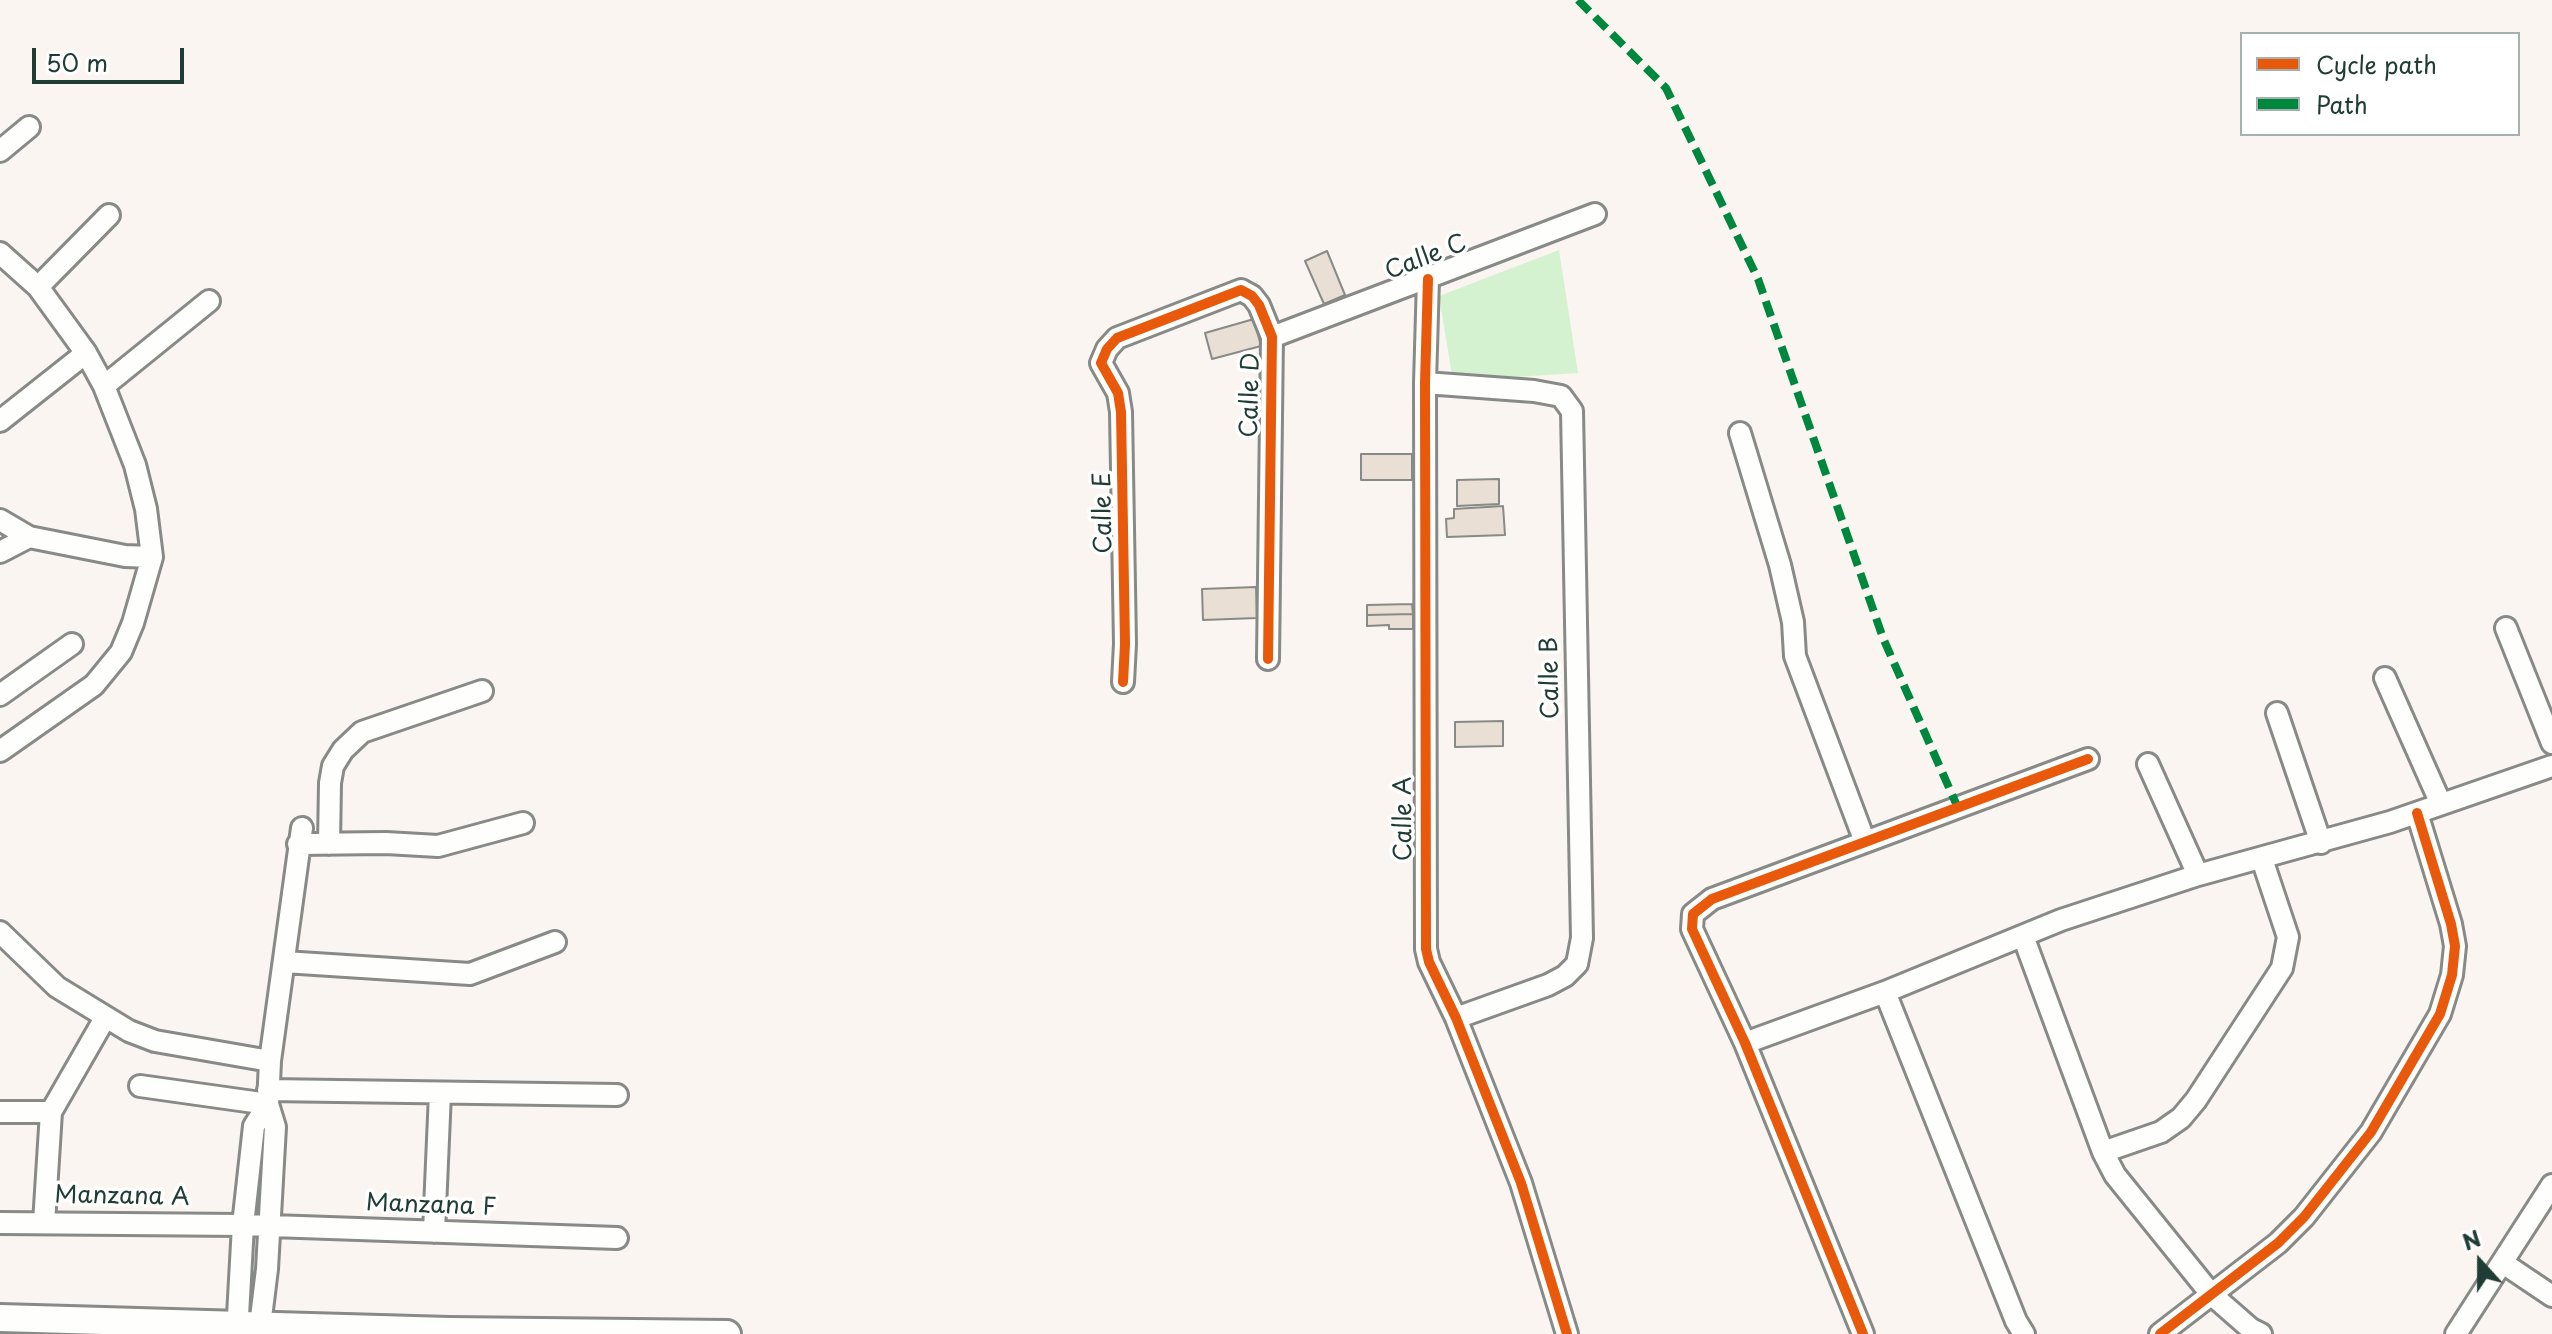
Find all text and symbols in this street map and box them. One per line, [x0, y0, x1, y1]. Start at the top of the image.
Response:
scale bar [36, 32, 188, 82]
legend [2240, 32, 2520, 136]
text: 50 m [46, 44, 108, 80]
text: Cycle path [2316, 46, 2437, 82]
text: Path [2316, 86, 2368, 122]
street label: Calle C [1381, 229, 1471, 287]
street label: Calle D [1236, 352, 1266, 438]
street label: Calle E [1089, 472, 1119, 554]
street label: Calle B [1536, 637, 1566, 719]
street label: Calle A [1390, 777, 1418, 861]
street label: Manzana A [54, 1181, 190, 1213]
street label: Manzana F [365, 1189, 497, 1223]
text: N [2457, 1221, 2485, 1258]
north arrow [2440, 1222, 2520, 1302]

